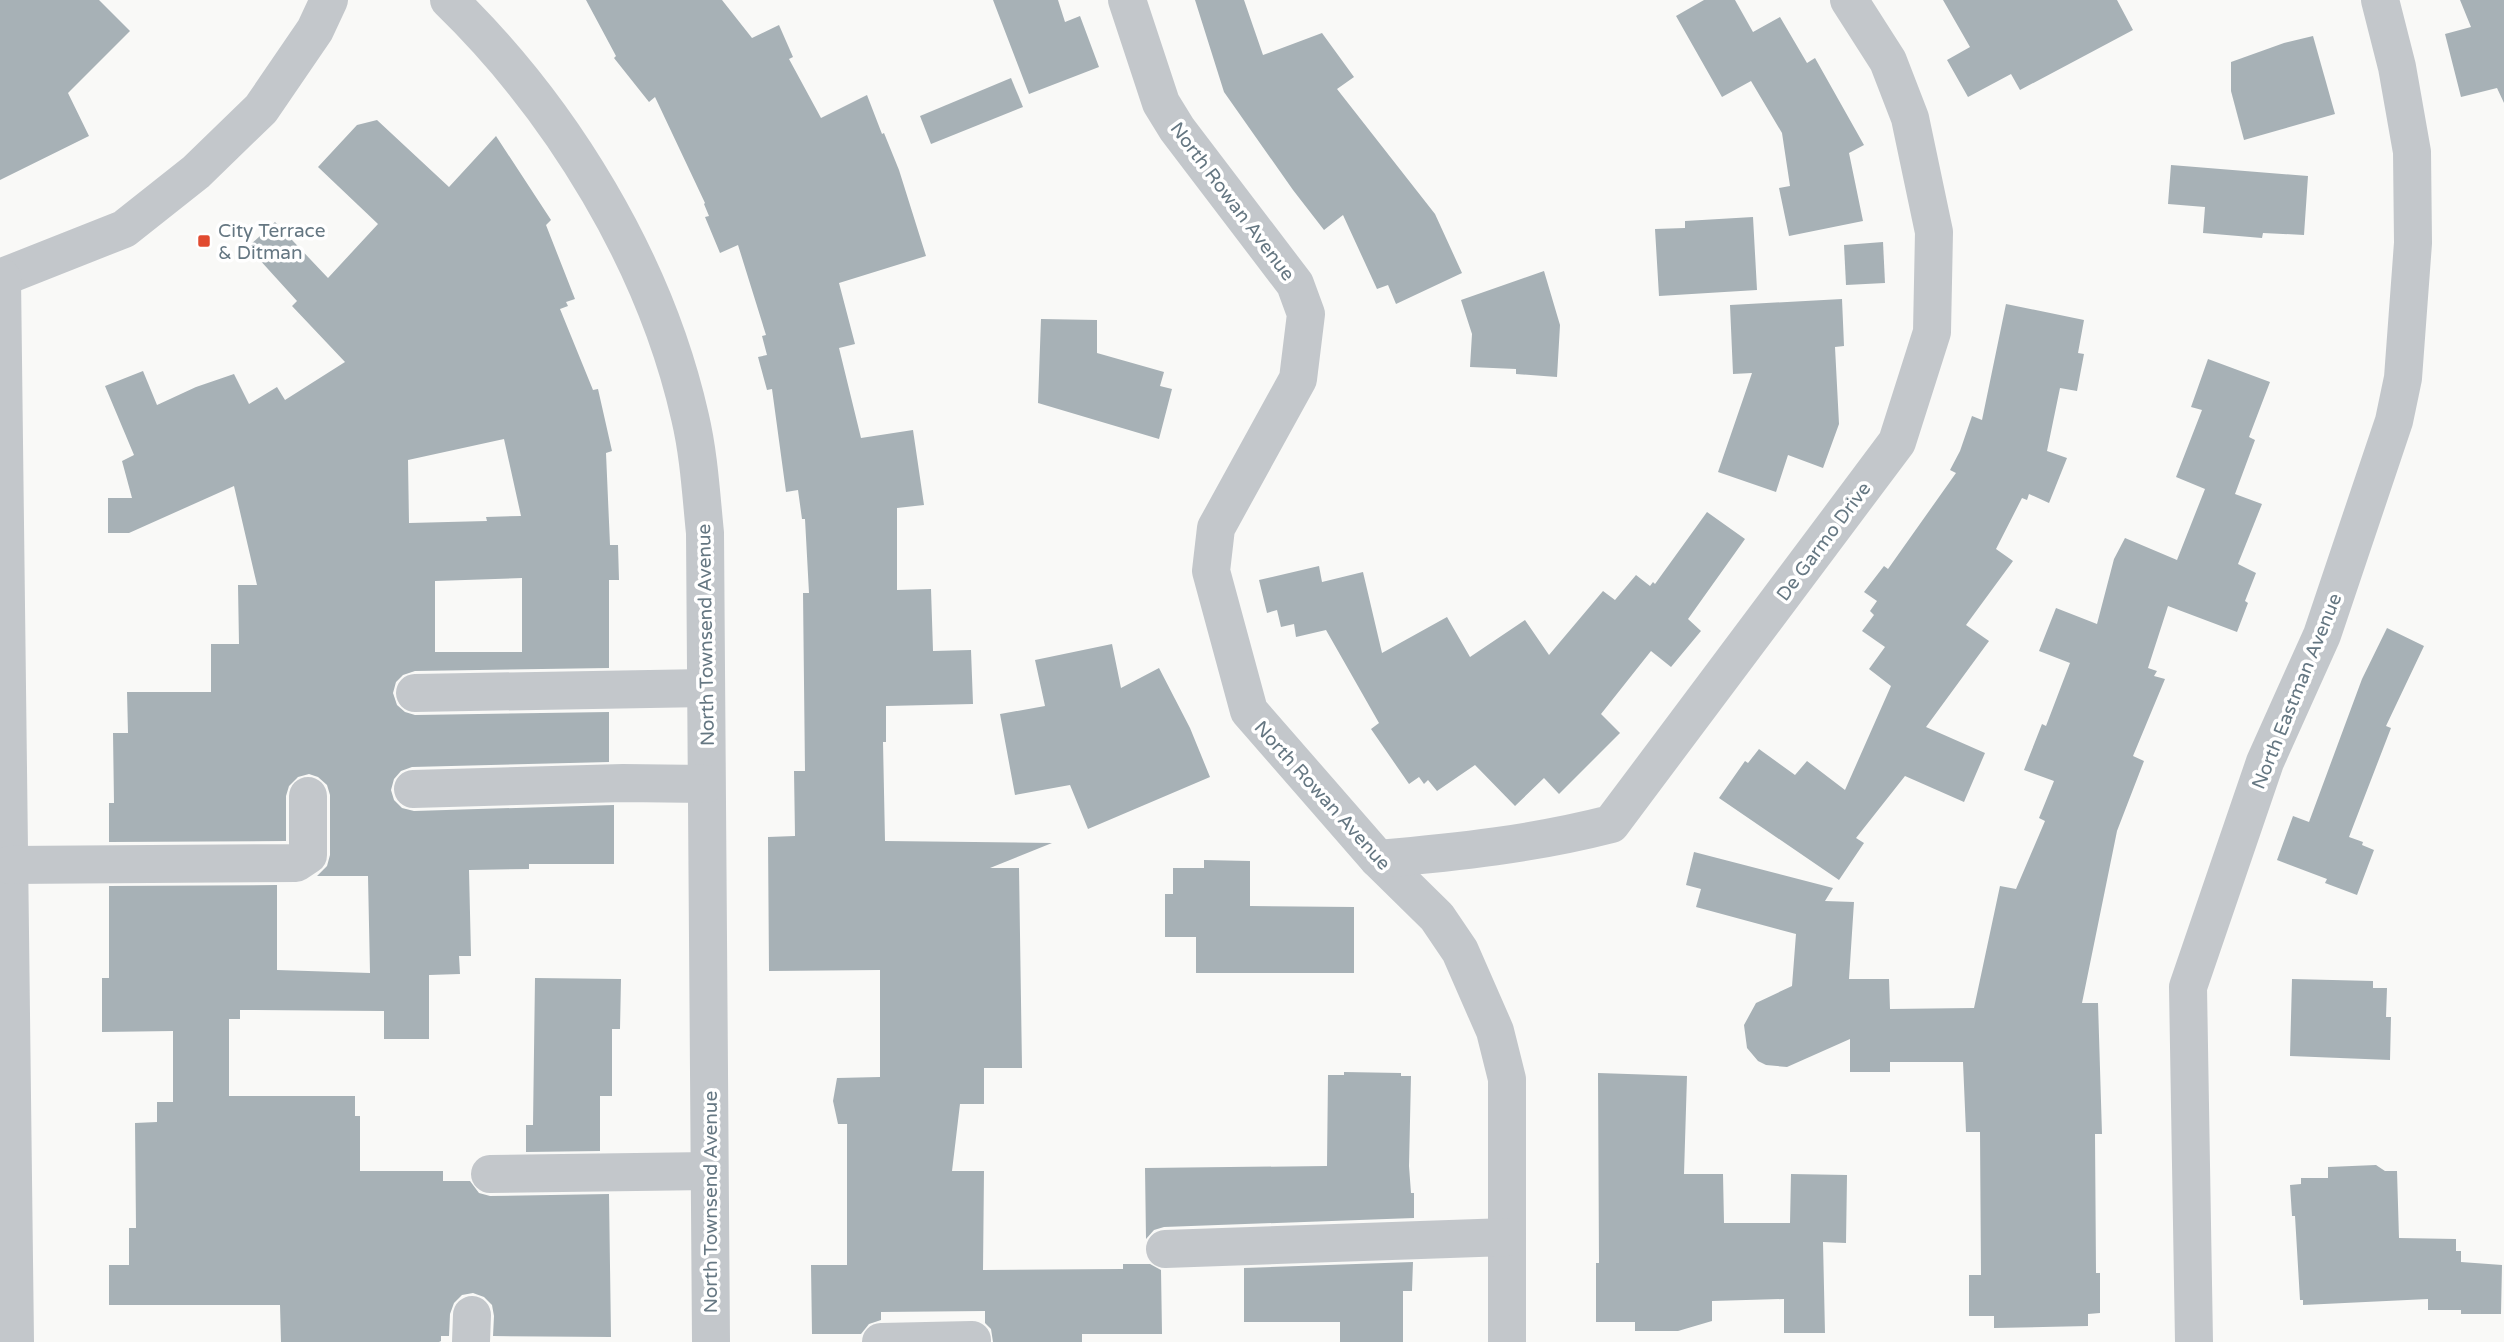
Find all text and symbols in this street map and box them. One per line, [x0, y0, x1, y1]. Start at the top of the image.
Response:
street label: North Rowan Avenue [1165, 118, 1299, 285]
place label: City Terrace & Ditman [218, 220, 325, 264]
marker: City Terrace & Ditman [196, 233, 212, 249]
street label: De Garmo Drive [1772, 478, 1876, 605]
street label: North Townsend Avenue [693, 524, 719, 746]
street label: North Eastman Avenue [2248, 590, 2346, 792]
street label: North Rowan Avenue [1250, 717, 1395, 875]
street label: North Townsend Avenue [700, 1091, 722, 1313]

